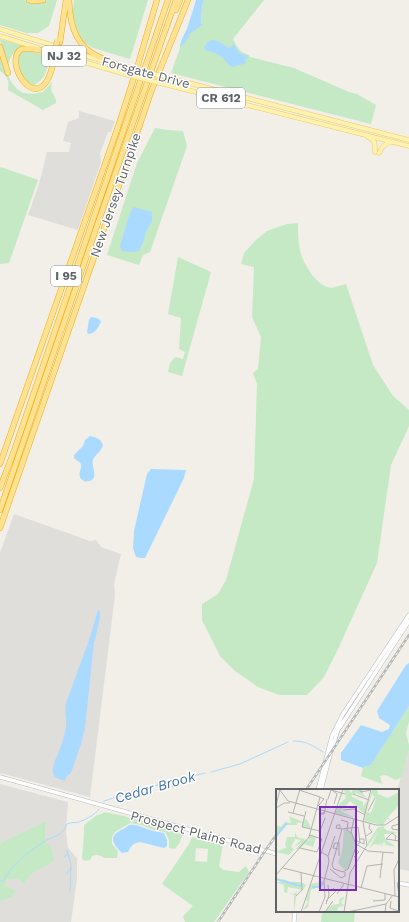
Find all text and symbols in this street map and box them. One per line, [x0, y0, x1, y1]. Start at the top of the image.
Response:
road number: NJ 32 [42, 46, 86, 66]
street label: Forsgate Drive [100, 54, 192, 91]
road number: CR 612 [197, 88, 245, 108]
street label: New Jersey Turnpike [87, 131, 144, 259]
road number: I 95 [51, 266, 81, 286]
water label: Cedar Brook [113, 768, 197, 806]
inset map [276, 789, 399, 912]
street label: Prospect Plains Road [129, 808, 263, 857]

